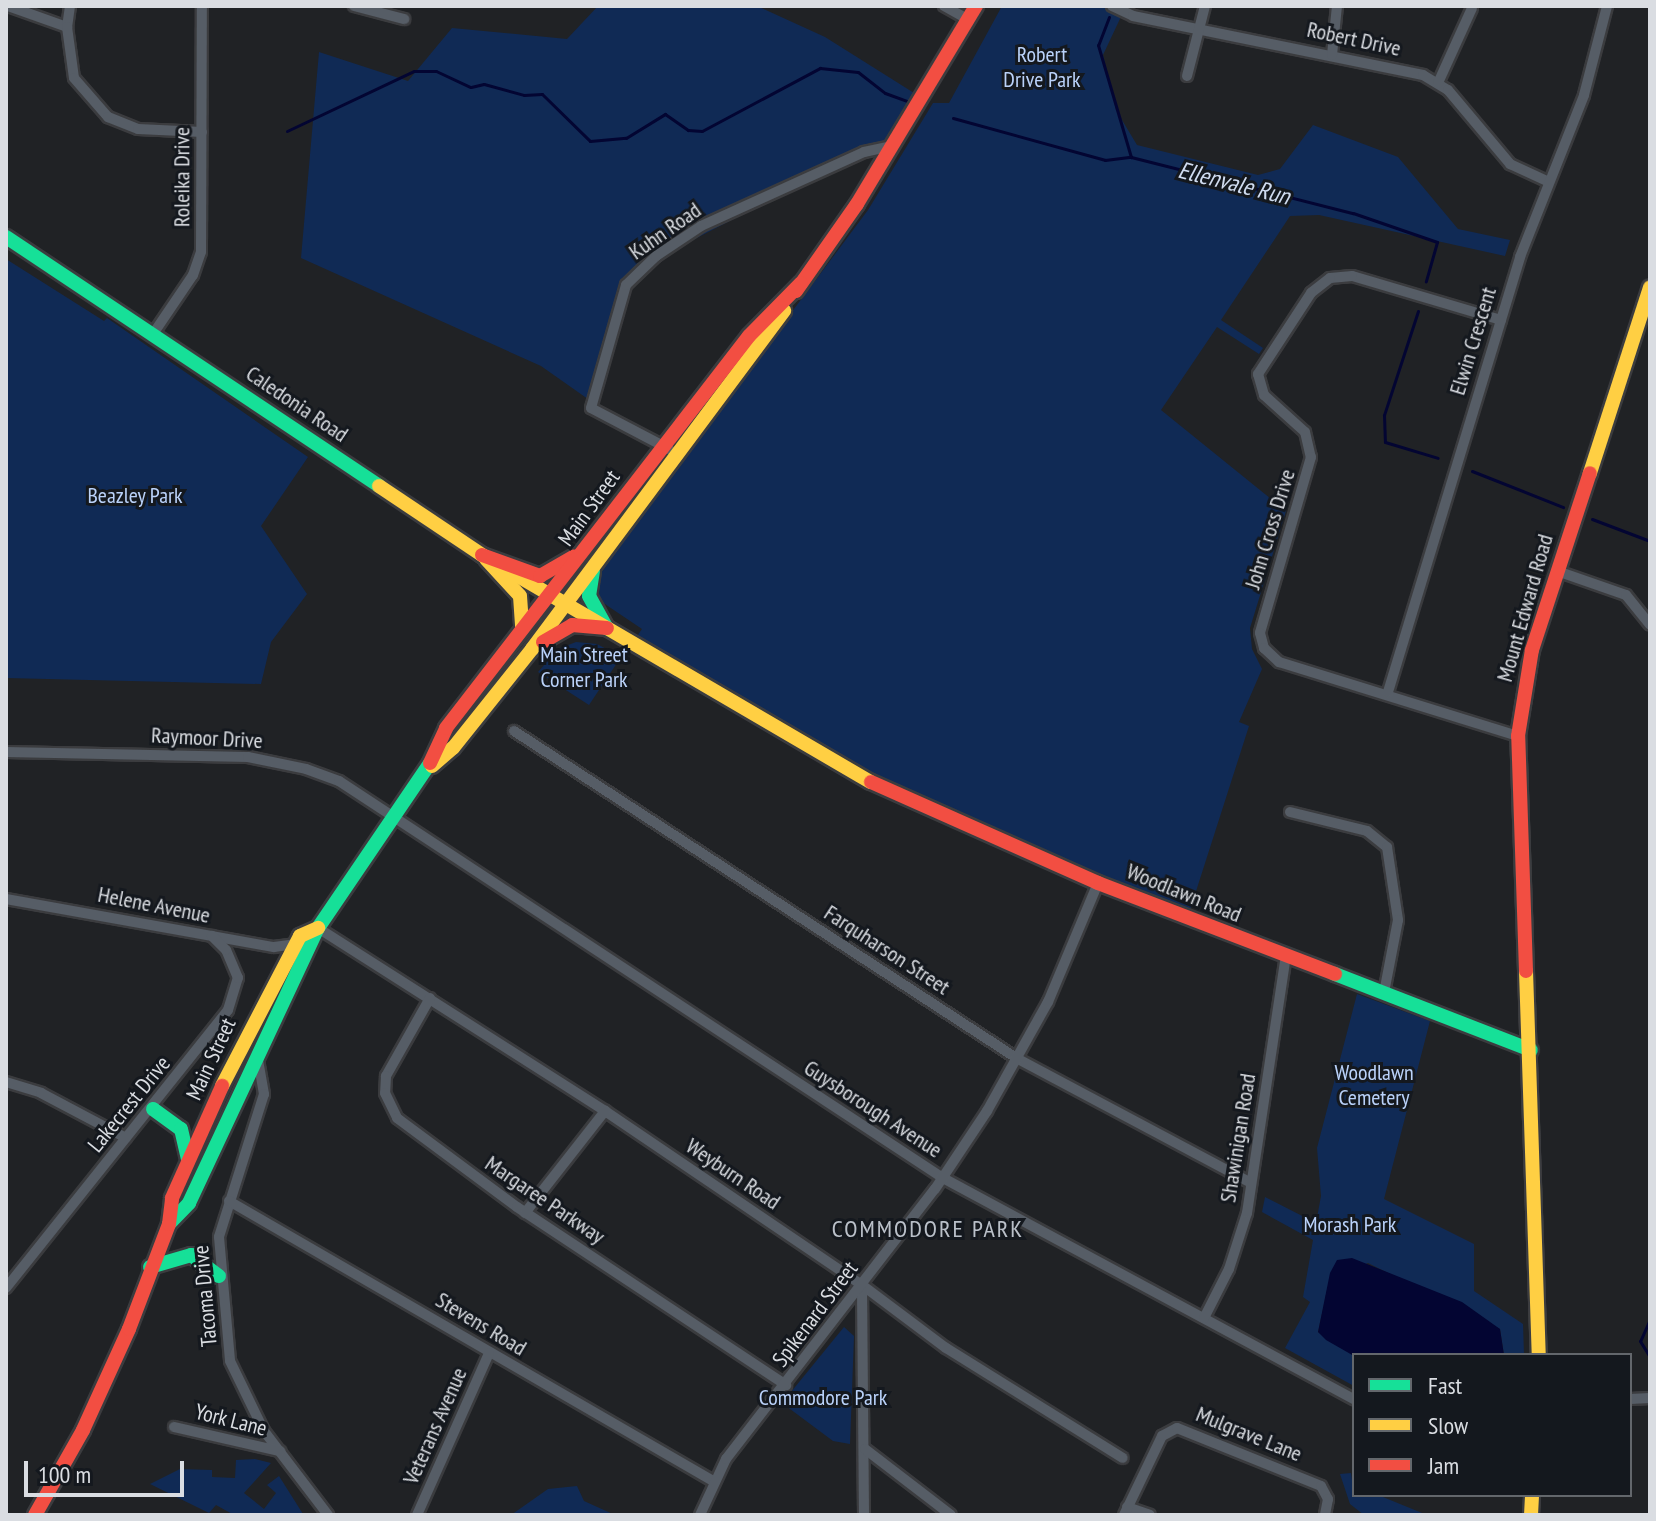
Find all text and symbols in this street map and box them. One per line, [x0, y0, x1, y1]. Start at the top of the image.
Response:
street label: Robert Drive [1305, 16, 1403, 62]
park label: Robert Drive Park [1003, 41, 1081, 92]
street label: Roleika Drive [169, 127, 195, 227]
water label: Ellenvale Run [1175, 155, 1293, 211]
street label: Kuhn Road [624, 197, 706, 265]
street label: Elwin Crescent [1444, 284, 1502, 398]
street label: Caledonia Road [241, 360, 353, 448]
street label: Main Street [553, 465, 625, 551]
street label: John Cross Drive [1239, 466, 1301, 592]
park label: Beazley Park [87, 483, 183, 509]
street label: Mount Edward Road [1491, 531, 1559, 685]
park label: Main Street Corner Park [540, 641, 628, 692]
street label: Raymoor Drive [151, 722, 263, 754]
street label: Woodlawn Road [1123, 858, 1245, 928]
street label: Helene Avenue [95, 881, 213, 929]
street label: Farquharson Street [819, 900, 955, 1000]
street label: Main Street [181, 1014, 241, 1104]
street label: Lakecrest Drive [82, 1051, 176, 1157]
street label: Guysborough Avenue [799, 1054, 947, 1164]
park label: Woodlawn Cemetery [1334, 1059, 1414, 1110]
street label: Shawinigan Road [1215, 1072, 1261, 1204]
street label: Weyburn Road [681, 1133, 785, 1215]
street label: Margaree Parkway [480, 1150, 610, 1250]
park label: Morash Park [1304, 1212, 1396, 1238]
district label: COMMODORE PARK [832, 1215, 1024, 1243]
street label: Tacoma Drive [187, 1244, 223, 1348]
street label: Spikenard Street [767, 1256, 863, 1372]
street label: Stevens Road [431, 1287, 531, 1361]
legend [1352, 1353, 1632, 1497]
street label: Veterans Avenue [397, 1363, 473, 1489]
text: Fast [1428, 1370, 1462, 1401]
park label: Commodore Park [759, 1385, 887, 1411]
street label: York Lane [192, 1398, 270, 1442]
street label: Mulgrave Lane [1192, 1401, 1306, 1467]
text: Slow [1428, 1410, 1468, 1441]
scale bar [28, 1445, 188, 1495]
text: Jam [1428, 1450, 1459, 1481]
text: 100 m [38, 1459, 91, 1490]

